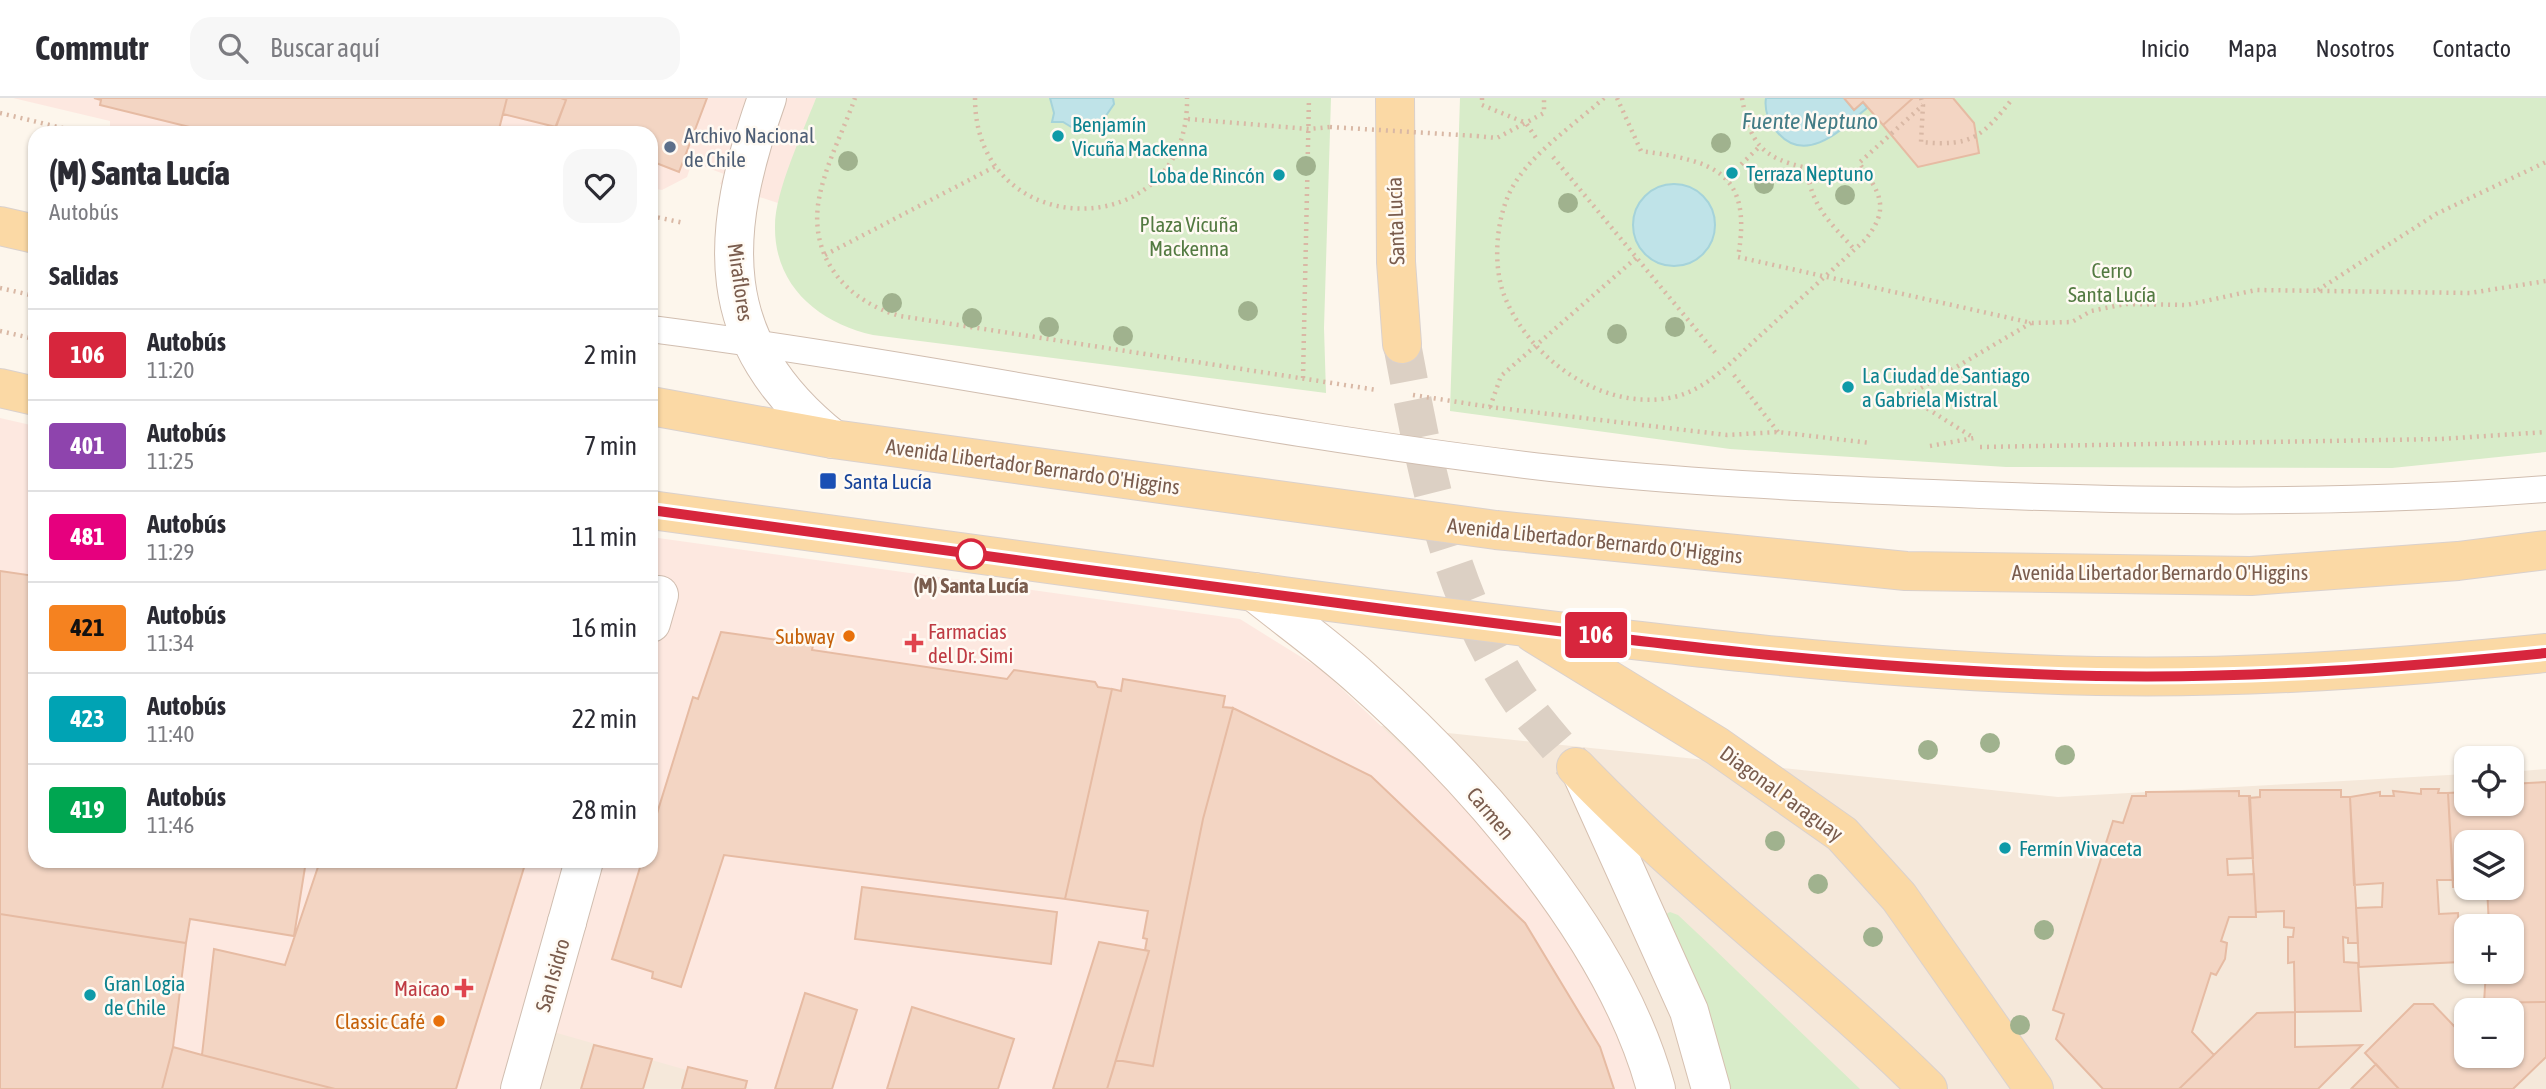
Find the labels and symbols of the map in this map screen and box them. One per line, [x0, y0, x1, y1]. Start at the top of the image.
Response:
water label: Fuente Neptuno [1742, 108, 1878, 134]
place label: Benjamín Vicuña Mackenna [1072, 112, 1208, 160]
place label: Archivo Nacional de Chile [684, 123, 815, 171]
marker: Benjamín Vicuña Mackenna [1050, 128, 1066, 144]
marker: Archivo Nacional de Chile [662, 139, 678, 155]
place label: Terraza Neptuno [1746, 161, 1874, 185]
place label: Loba de Rincón [1149, 163, 1265, 187]
marker: Terraza Neptuno [1724, 165, 1740, 181]
marker: Loba de Rincón [1271, 167, 1287, 183]
street label: Santa Lucía [1381, 177, 1409, 265]
park label: Plaza Vicuña Mackenna [1140, 212, 1238, 260]
street label: Miraflores [724, 241, 758, 323]
park label: Cerro Santa Lucía [2068, 258, 2156, 306]
place label: La Ciudad de Santiago a Gabriela Mistral [1862, 363, 2030, 411]
marker: La Ciudad de Santiago a Gabriela Mistral [1840, 379, 1856, 395]
street label: Avenida Libertador Bernardo O'Higgins [885, 433, 1181, 499]
place label: Santa Lucía [844, 469, 932, 493]
marker: Santa Lucía [818, 471, 838, 491]
street label: Avenida Libertador Bernardo O'Higgins [1446, 513, 1744, 567]
marker: (M) Santa Lucía [956, 539, 986, 569]
street label: Avenida Libertador Bernardo O'Higgins [2012, 560, 2308, 584]
place label: (M) Santa Lucía [913, 573, 1029, 597]
line badge: 106 [1556, 612, 1636, 658]
place label: Farmacias del Dr. Simi [928, 619, 1013, 667]
place label: Subway [776, 624, 835, 648]
marker: Subway [841, 628, 857, 644]
marker: Farmacias del Dr. Simi [906, 635, 922, 651]
street label: Diagonal Paraguay [1716, 740, 1848, 846]
street label: Carmen [1462, 782, 1520, 844]
place label: Fermín Vivaceta [2019, 836, 2142, 860]
marker: Fermín Vivaceta [1997, 840, 2013, 856]
street label: San Isidro [530, 936, 574, 1014]
place label: Gran Logia de Chile [104, 971, 185, 1019]
place label: Maicao [394, 976, 450, 1000]
marker: Maicao [456, 980, 472, 996]
marker: Gran Logia de Chile [82, 987, 98, 1003]
place label: Classic Café [335, 1009, 425, 1033]
marker: Classic Café [431, 1013, 447, 1029]

